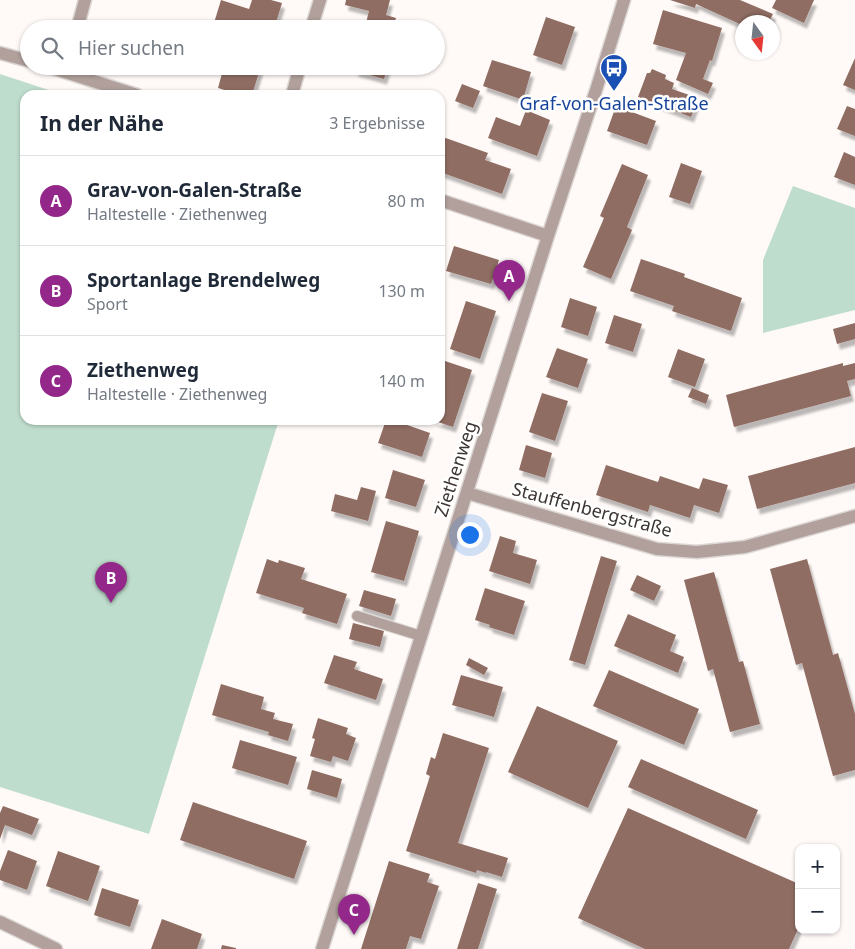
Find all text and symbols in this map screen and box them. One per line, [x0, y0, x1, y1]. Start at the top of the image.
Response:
north arrow [735, 15, 780, 60]
search box [20, 20, 445, 75]
icon: search [38, 34, 66, 62]
text: Hier suchen [78, 35, 185, 61]
bus stop icon: Graf-von-Galen-Straße [599, 53, 629, 92]
place label: Graf-von-Galen-Straße [519, 91, 709, 115]
text: In der Nähe [40, 109, 164, 137]
text: 3 Ergebnisse [329, 112, 425, 134]
text: Grav-von-Galen-Straße [87, 177, 302, 203]
text: A [50, 190, 62, 212]
text: 80 m [388, 190, 425, 212]
text: Haltestelle · Ziethenweg [87, 203, 267, 225]
pin: A [493, 260, 525, 301]
text: Sportanlage Brendelweg [87, 267, 320, 293]
text: B [51, 280, 61, 302]
text: 130 m [378, 280, 425, 302]
text: Sport [87, 293, 128, 315]
text: Ziethenweg [87, 357, 199, 383]
text: C [51, 370, 61, 392]
text: 140 m [378, 370, 425, 392]
text: Haltestelle · Ziethenweg [87, 383, 267, 405]
street label: Ziethenweg [428, 418, 482, 520]
street label: Stauffenbergstraße [510, 476, 675, 542]
your location [457, 522, 483, 548]
pin: B [95, 562, 127, 603]
map controls [795, 844, 840, 934]
button: + [795, 844, 840, 889]
button: − [795, 889, 840, 934]
pin: C [338, 894, 370, 935]

